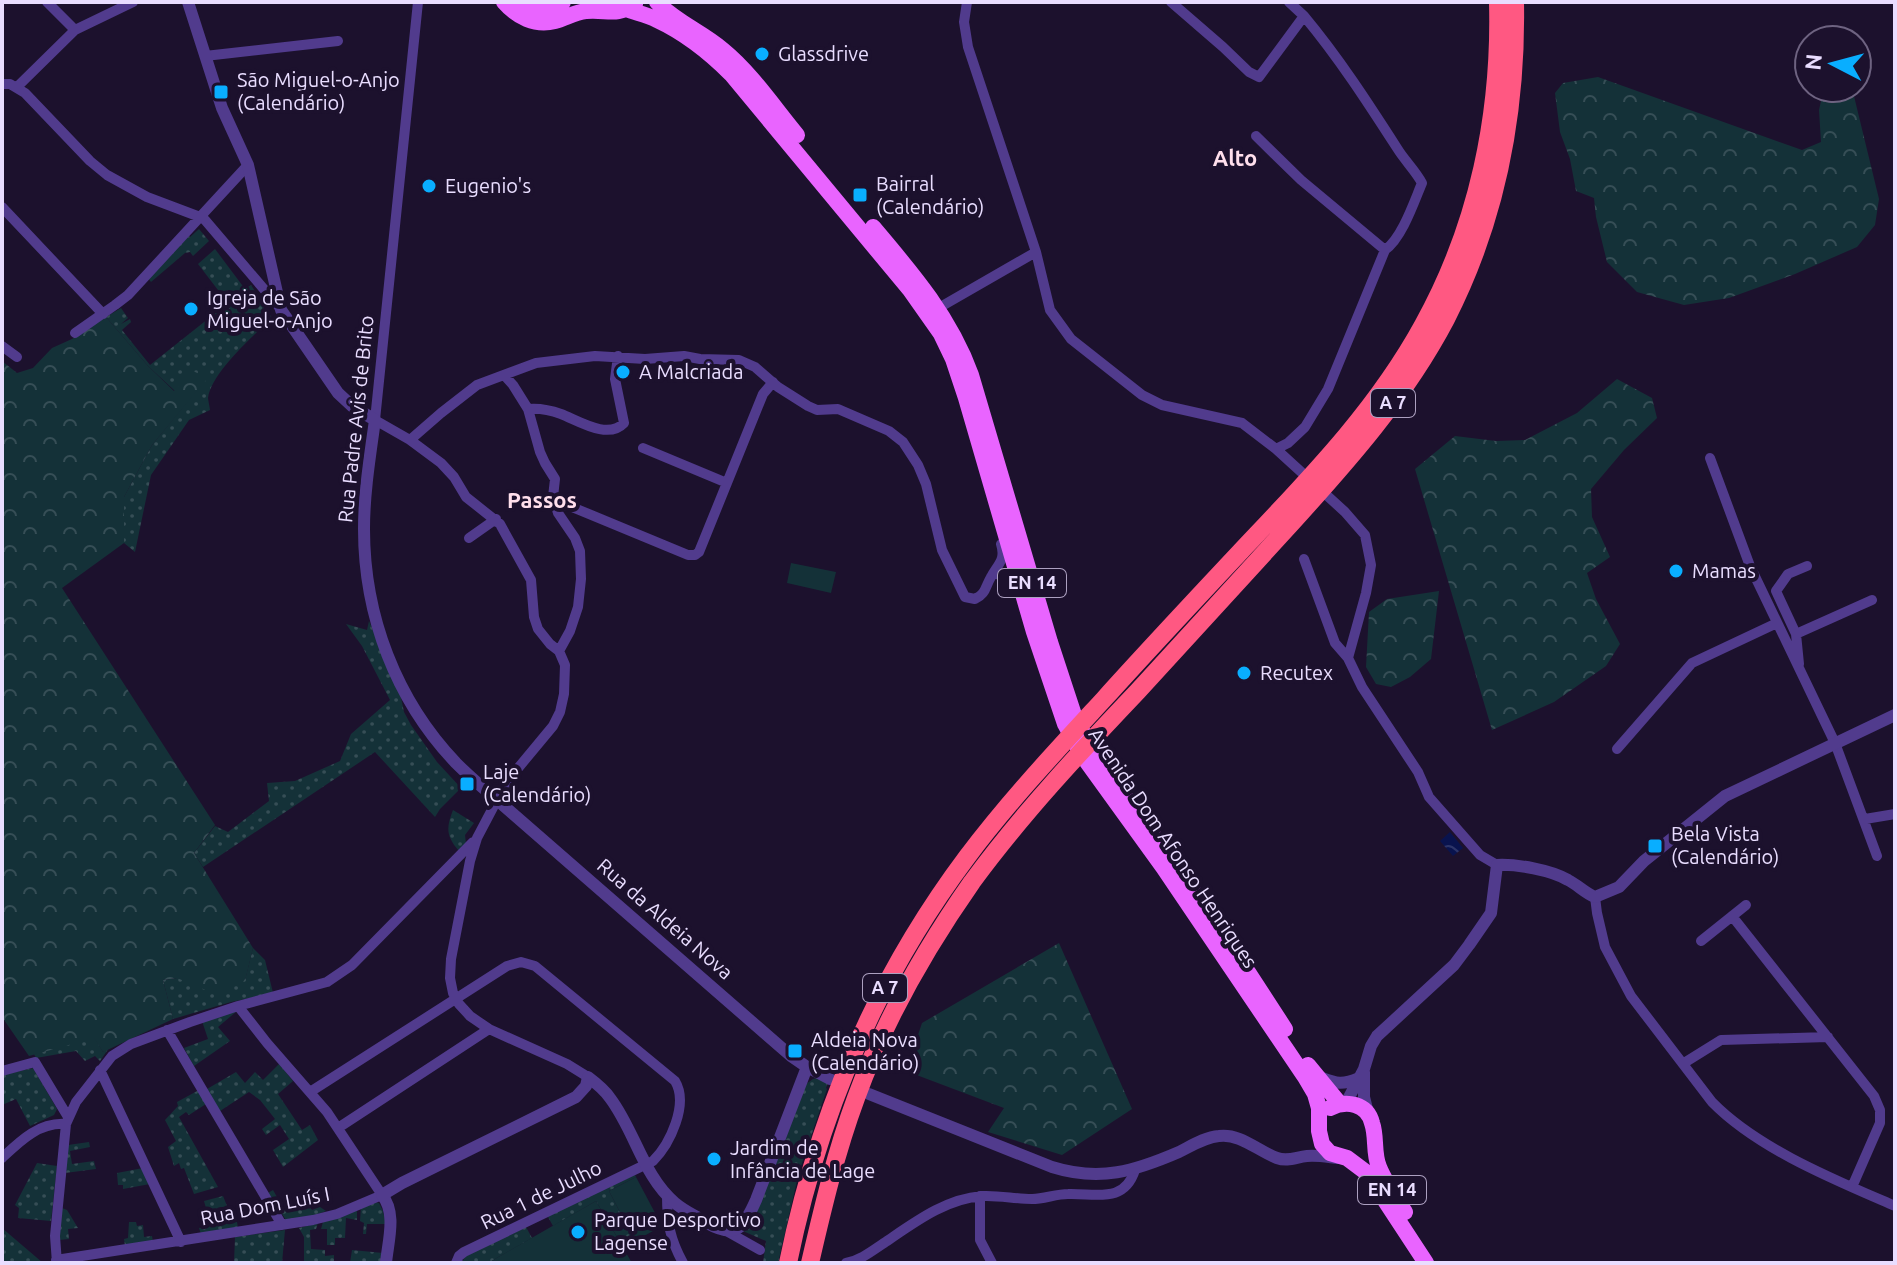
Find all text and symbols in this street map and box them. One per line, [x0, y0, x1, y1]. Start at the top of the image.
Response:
north arrow [1793, 24, 1873, 104]
place label: Glassdrive [778, 42, 869, 65]
marker: Glassdrive [753, 45, 771, 63]
text: N [1799, 52, 1826, 71]
place label: São Miguel-o-Anjo (Calendário) [237, 68, 400, 114]
marker: São Miguel-o-Anjo (Calendário) [212, 83, 230, 101]
district label: Alto [1213, 145, 1257, 170]
place label: Bairral (Calendário) [876, 172, 984, 218]
place label: Eugenio's [445, 174, 531, 197]
marker: Eugenio's [420, 177, 438, 195]
marker: Bairral (Calendário) [851, 186, 869, 204]
place label: Igreja de São Miguel-o-Anjo [207, 286, 333, 332]
marker: Igreja de São Miguel-o-Anjo [182, 300, 200, 318]
street label: Rua Padre Avis de Brito [333, 314, 378, 524]
place label: A Malcriada [639, 360, 743, 383]
marker: A Malcriada [614, 363, 632, 381]
road number: A 7 [1371, 389, 1415, 417]
district label: Passos [507, 487, 577, 512]
place label: Mamas [1692, 559, 1756, 582]
marker: Mamas [1667, 562, 1685, 580]
road number: EN 14 [998, 569, 1066, 597]
place label: Recutex [1260, 661, 1333, 684]
marker: Recutex [1235, 664, 1253, 682]
street label: Avenida Dom Afonso Henriques [1084, 723, 1262, 972]
place label: Laje (Calendário) [483, 760, 591, 806]
marker: Laje (Calendário) [458, 775, 476, 793]
place label: Bela Vista (Calendário) [1671, 822, 1779, 868]
marker: Bela Vista (Calendário) [1646, 837, 1664, 855]
street label: Rua da Aldeia Nova [593, 854, 738, 984]
road number: A 7 [863, 974, 907, 1002]
place label: Aldeia Nova (Calendário) [811, 1028, 919, 1074]
marker: Aldeia Nova (Calendário) [786, 1042, 804, 1060]
place label: Jardim de Infância de Lage [730, 1136, 875, 1182]
marker: Jardim de Infância de Lage [705, 1150, 723, 1168]
street label: Rua 1 de Julho [477, 1155, 605, 1234]
road number: EN 14 [1358, 1176, 1426, 1204]
street label: Rua Dom Luís I [198, 1182, 332, 1229]
place label: Parque Desportivo Lagense [594, 1208, 761, 1254]
marker: Parque Desportivo Lagense [569, 1223, 587, 1241]

